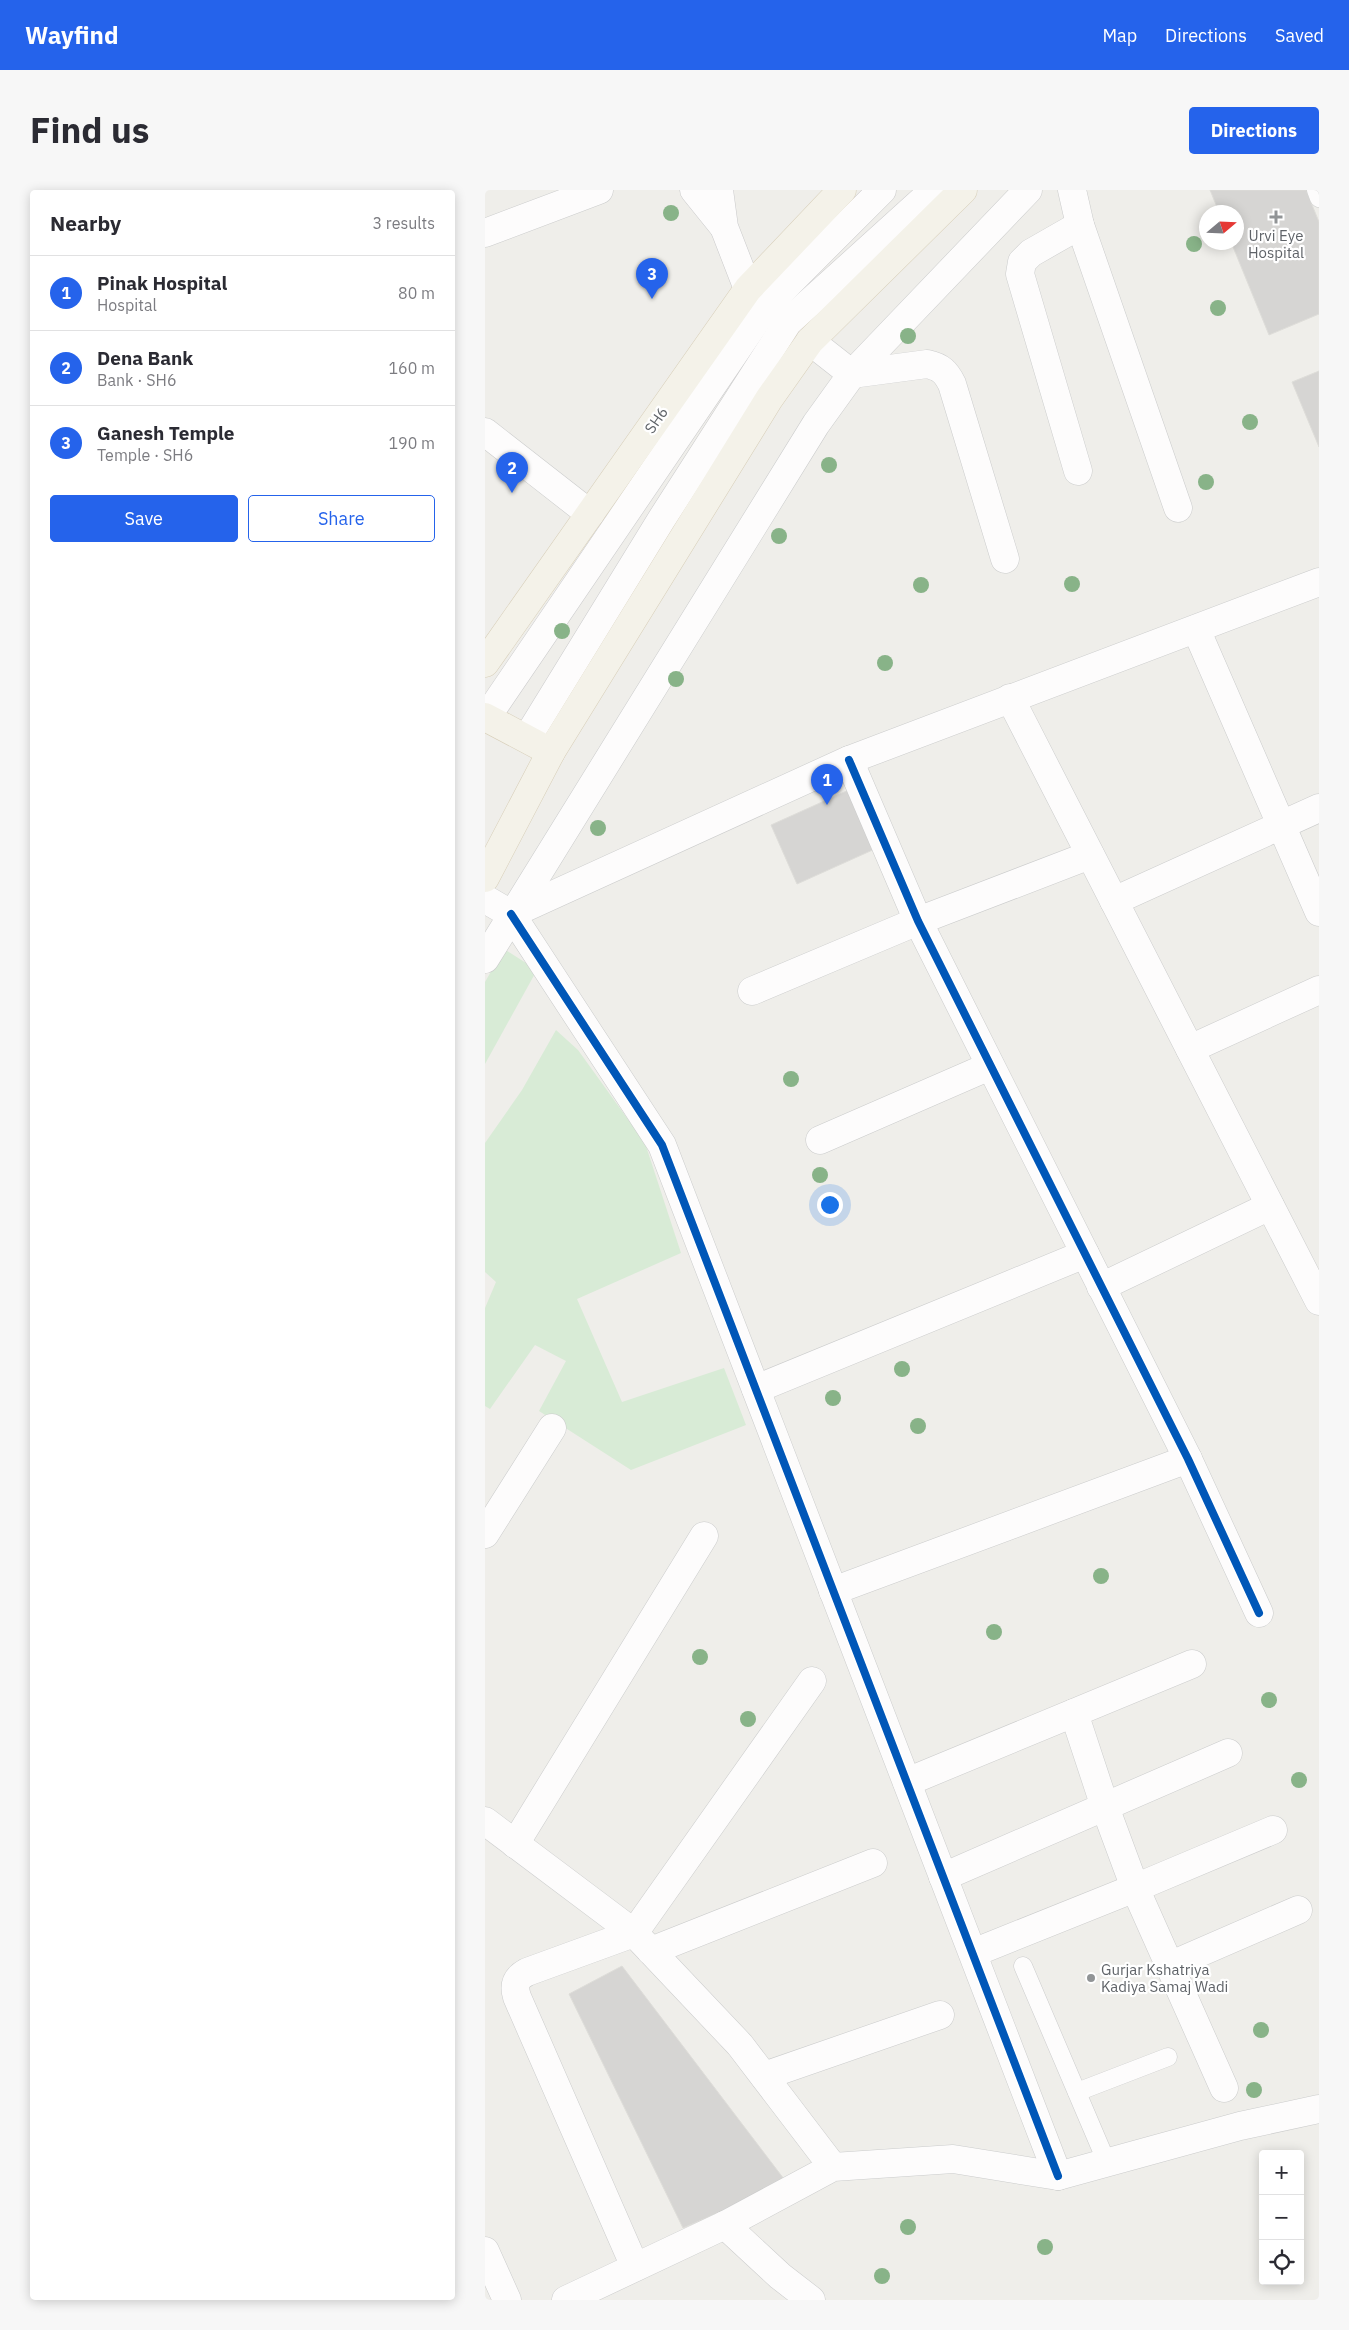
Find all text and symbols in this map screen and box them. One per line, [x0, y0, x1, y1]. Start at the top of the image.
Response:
text: Wayfind [25, 19, 118, 51]
text: Map [1102, 24, 1137, 47]
text: Directions [1165, 24, 1247, 47]
text: Saved [1275, 24, 1324, 47]
text: Find us [30, 107, 149, 153]
button: Directions [1189, 107, 1319, 154]
north arrow [1199, 205, 1244, 250]
text: Nearby [50, 209, 121, 237]
marker: Urvi Eye Hospital [1269, 210, 1283, 224]
text: 3 results [372, 213, 435, 233]
place label: Urvi Eye Hospital [1248, 226, 1304, 262]
pin: 3 [636, 258, 668, 299]
text: Pinak Hospital [97, 271, 227, 295]
text: 1 [61, 283, 71, 303]
text: 80 m [398, 283, 435, 303]
text: Hospital [97, 295, 157, 315]
text: Dena Bank [97, 346, 193, 370]
text: 2 [61, 358, 71, 378]
text: 160 m [388, 358, 435, 378]
text: Bank · SH6 [97, 370, 177, 390]
street label: SH6 [640, 403, 672, 437]
text: Ganesh Temple [97, 421, 234, 445]
text: 3 [61, 433, 71, 453]
text: 190 m [388, 433, 435, 453]
text: Temple · SH6 [97, 445, 193, 465]
pin: 2 [496, 452, 528, 493]
button: Save [50, 495, 238, 542]
button: Share [248, 495, 435, 542]
pin: 1 [811, 764, 843, 805]
your location [817, 1192, 843, 1218]
place label: Gurjar Kshatriya Kadiya Samaj Wadi [1101, 1960, 1228, 1996]
marker: Gurjar Kshatriya Kadiya Samaj Wadi [1085, 1972, 1097, 1984]
map controls [1259, 2150, 1304, 2285]
button: + [1259, 2150, 1304, 2195]
button: − [1259, 2195, 1304, 2240]
button: locate [1259, 2240, 1304, 2285]

